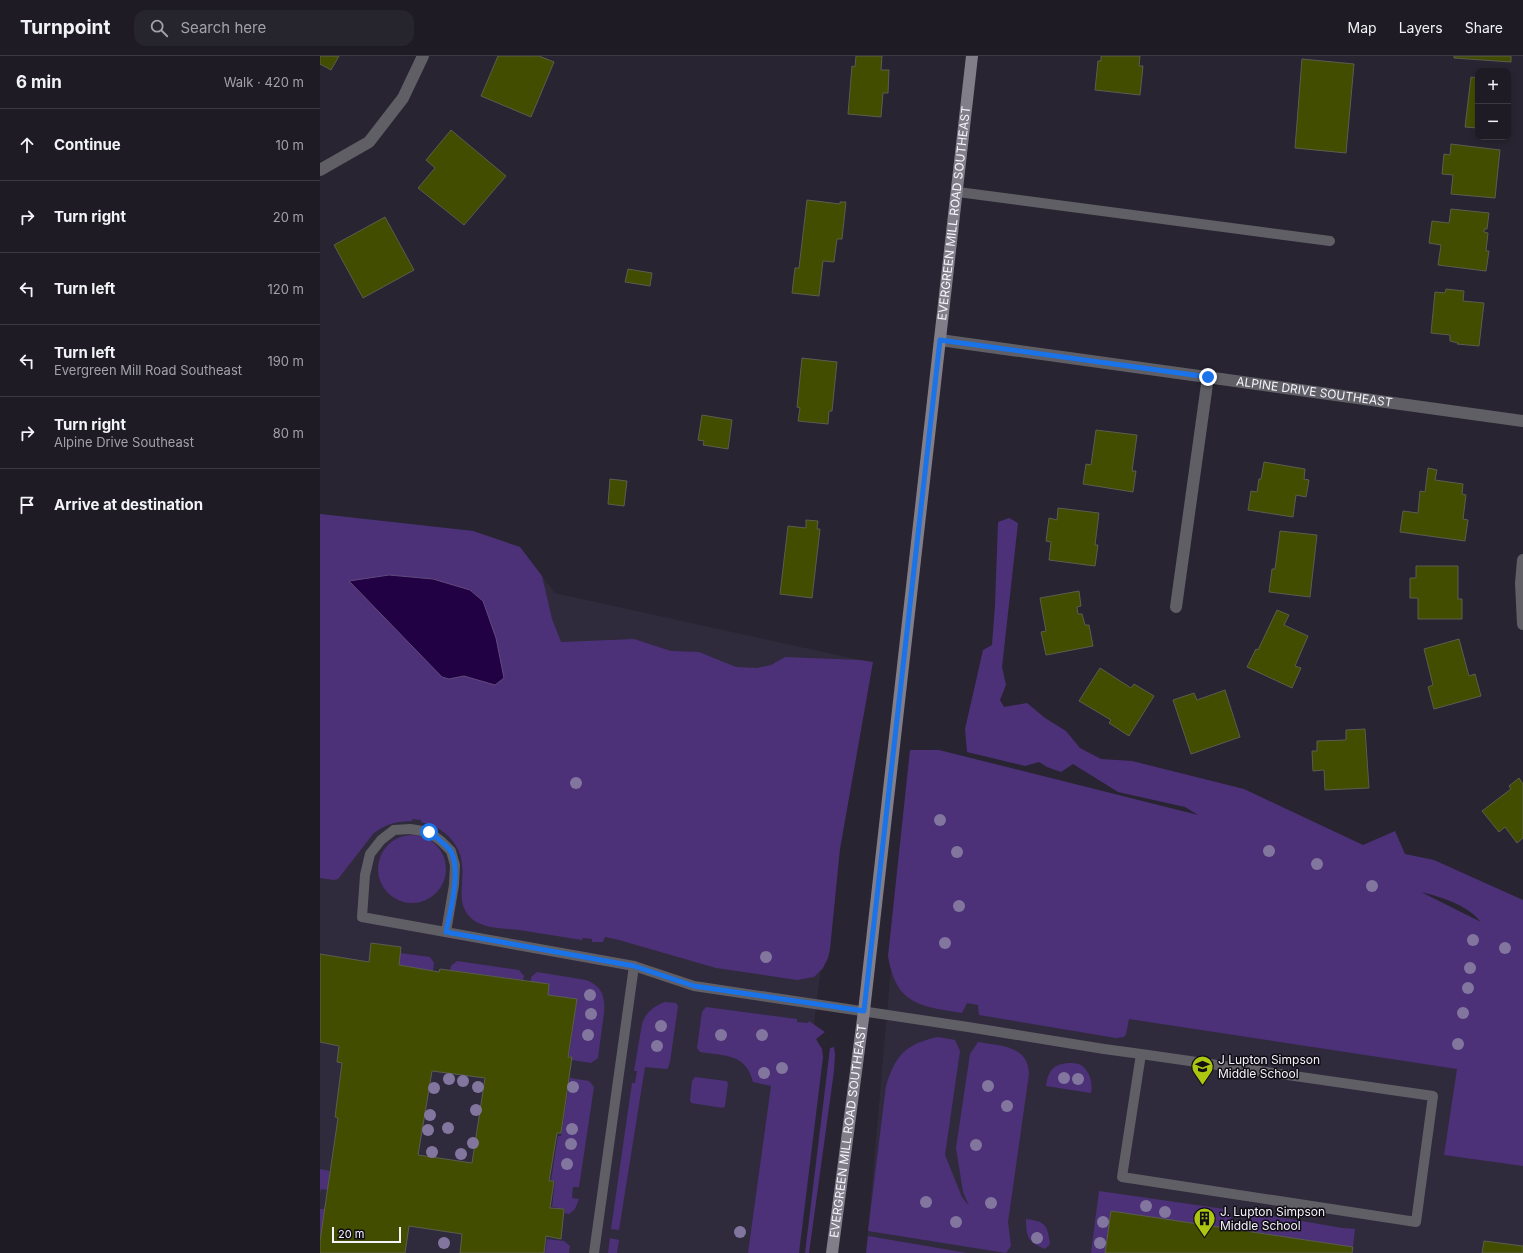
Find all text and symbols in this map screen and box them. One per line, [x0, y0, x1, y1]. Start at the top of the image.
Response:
search box [134, 10, 414, 46]
text: Turnpoint [20, 16, 110, 39]
icon: search [148, 17, 170, 39]
text: Search here [180, 18, 266, 37]
text: Map [1348, 19, 1377, 36]
text: Layers [1399, 19, 1443, 36]
text: Share [1465, 19, 1503, 36]
map controls [1475, 68, 1511, 140]
button: + [1475, 68, 1511, 104]
text: 6 min [16, 72, 62, 92]
text: Walk · 420 m [224, 74, 304, 90]
button: − [1475, 104, 1511, 140]
street label: EVERGREEN MILL ROAD SOUTHEAST [934, 105, 973, 321]
icon: ahead [16, 134, 38, 156]
text: Continue [54, 135, 121, 154]
text: 10 m [275, 137, 304, 153]
icon: right [16, 206, 38, 228]
text: Turn right [54, 207, 126, 226]
text: 20 m [273, 209, 304, 225]
icon: left [16, 278, 38, 300]
text: Turn left [54, 279, 115, 298]
text: 120 m [268, 281, 304, 297]
text: Turn left [54, 343, 115, 362]
icon: left [16, 350, 38, 372]
text: 190 m [267, 353, 304, 369]
text: Evergreen Mill Road Southeast [54, 362, 242, 378]
route end [1199, 368, 1217, 386]
street label: ALPINE DRIVE SOUTHEAST [1235, 373, 1394, 410]
text: Turn right [54, 415, 126, 434]
icon: right [16, 422, 38, 444]
text: 80 m [273, 425, 304, 441]
text: Alpine Drive Southeast [54, 434, 194, 450]
icon: arrive [16, 494, 38, 516]
text: Arrive at destination [54, 495, 203, 514]
route start [420, 823, 438, 841]
street label: EVERGREEN MILL ROAD SOUTHEAST [826, 1023, 869, 1239]
place label: J Lupton Simpson Middle School [1218, 1052, 1320, 1081]
school or university icon: J Lupton Simpson Middle School [1189, 1054, 1215, 1087]
place label: J. Lupton Simpson Middle School [1220, 1204, 1325, 1233]
building icon: J. Lupton Simpson Middle School [1191, 1206, 1217, 1239]
scale bar [332, 1225, 401, 1244]
text: 20 m [338, 1227, 364, 1241]

